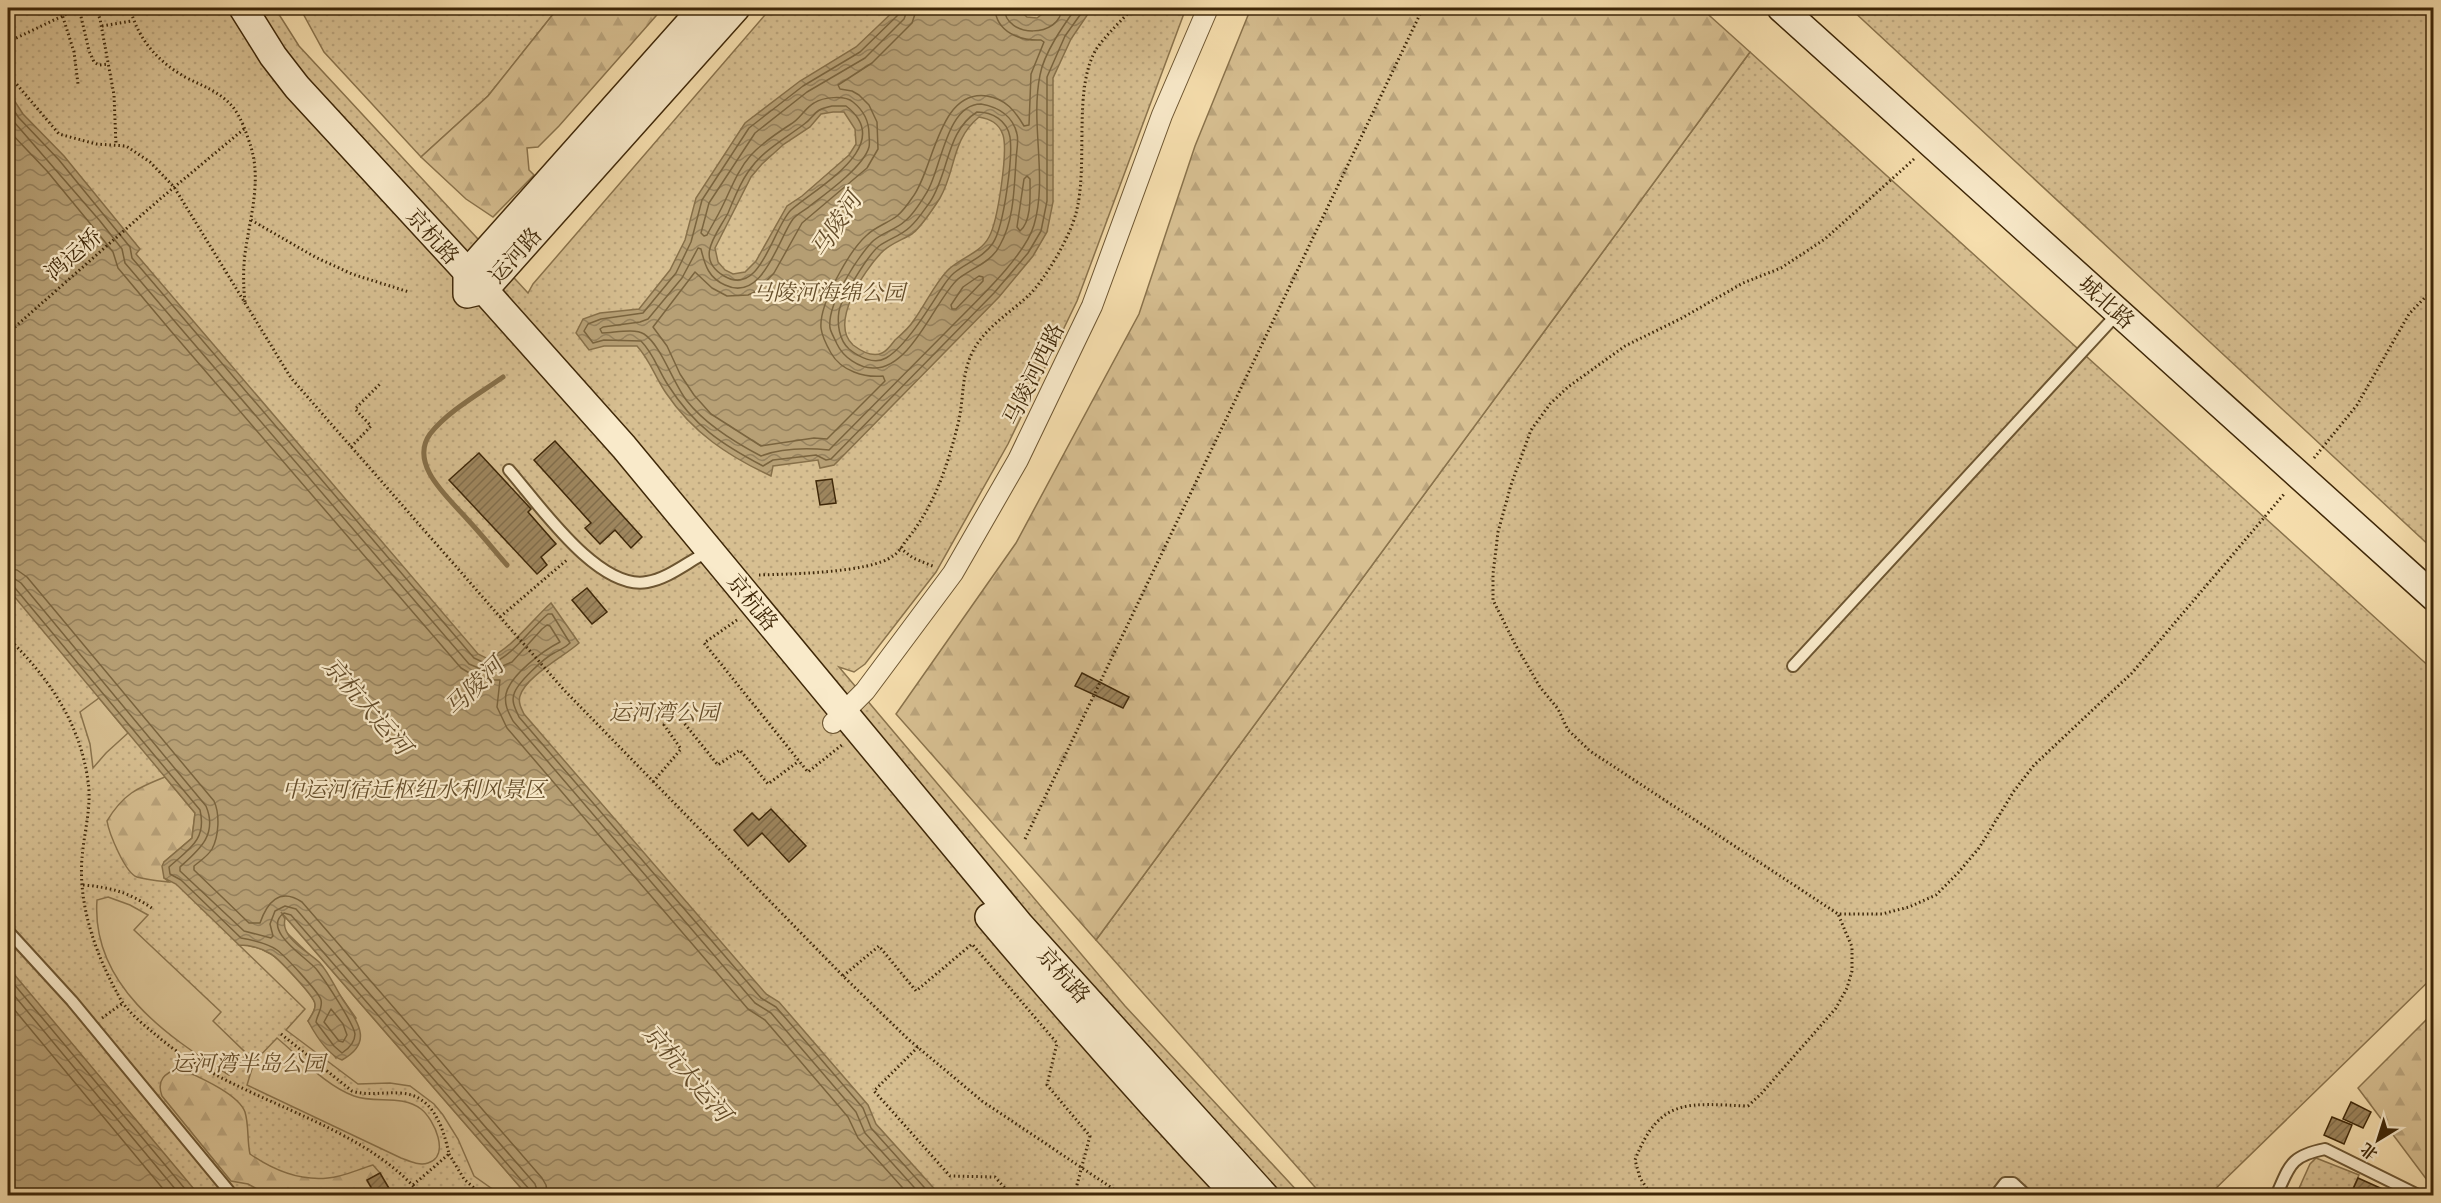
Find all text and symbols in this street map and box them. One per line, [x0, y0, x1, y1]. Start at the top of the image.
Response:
water label: 马陵河 [801, 182, 872, 264]
street label: 京杭路 [399, 201, 467, 271]
street label: 鸿运桥 [38, 220, 108, 288]
street label: 运河路 [481, 220, 549, 290]
street label: 城北路 [2072, 268, 2142, 336]
park label: 马陵河海绵公园 [751, 276, 908, 308]
street label: 马陵河西路 [995, 318, 1071, 430]
street label: 京杭路 [720, 566, 786, 638]
water label: 马陵河 [436, 646, 514, 724]
water label: 京杭大运河 [315, 649, 423, 765]
park label: 运河湾公园 [609, 696, 722, 728]
park label: 中运河宿迁枢纽水利风景区 [282, 773, 549, 805]
street label: 京杭路 [1030, 940, 1098, 1010]
water label: 京杭大运河 [635, 1016, 743, 1132]
park label: 运河湾半岛公园 [171, 1047, 328, 1079]
north arrow [2348, 1110, 2408, 1170]
text: 北 [2355, 1137, 2382, 1166]

